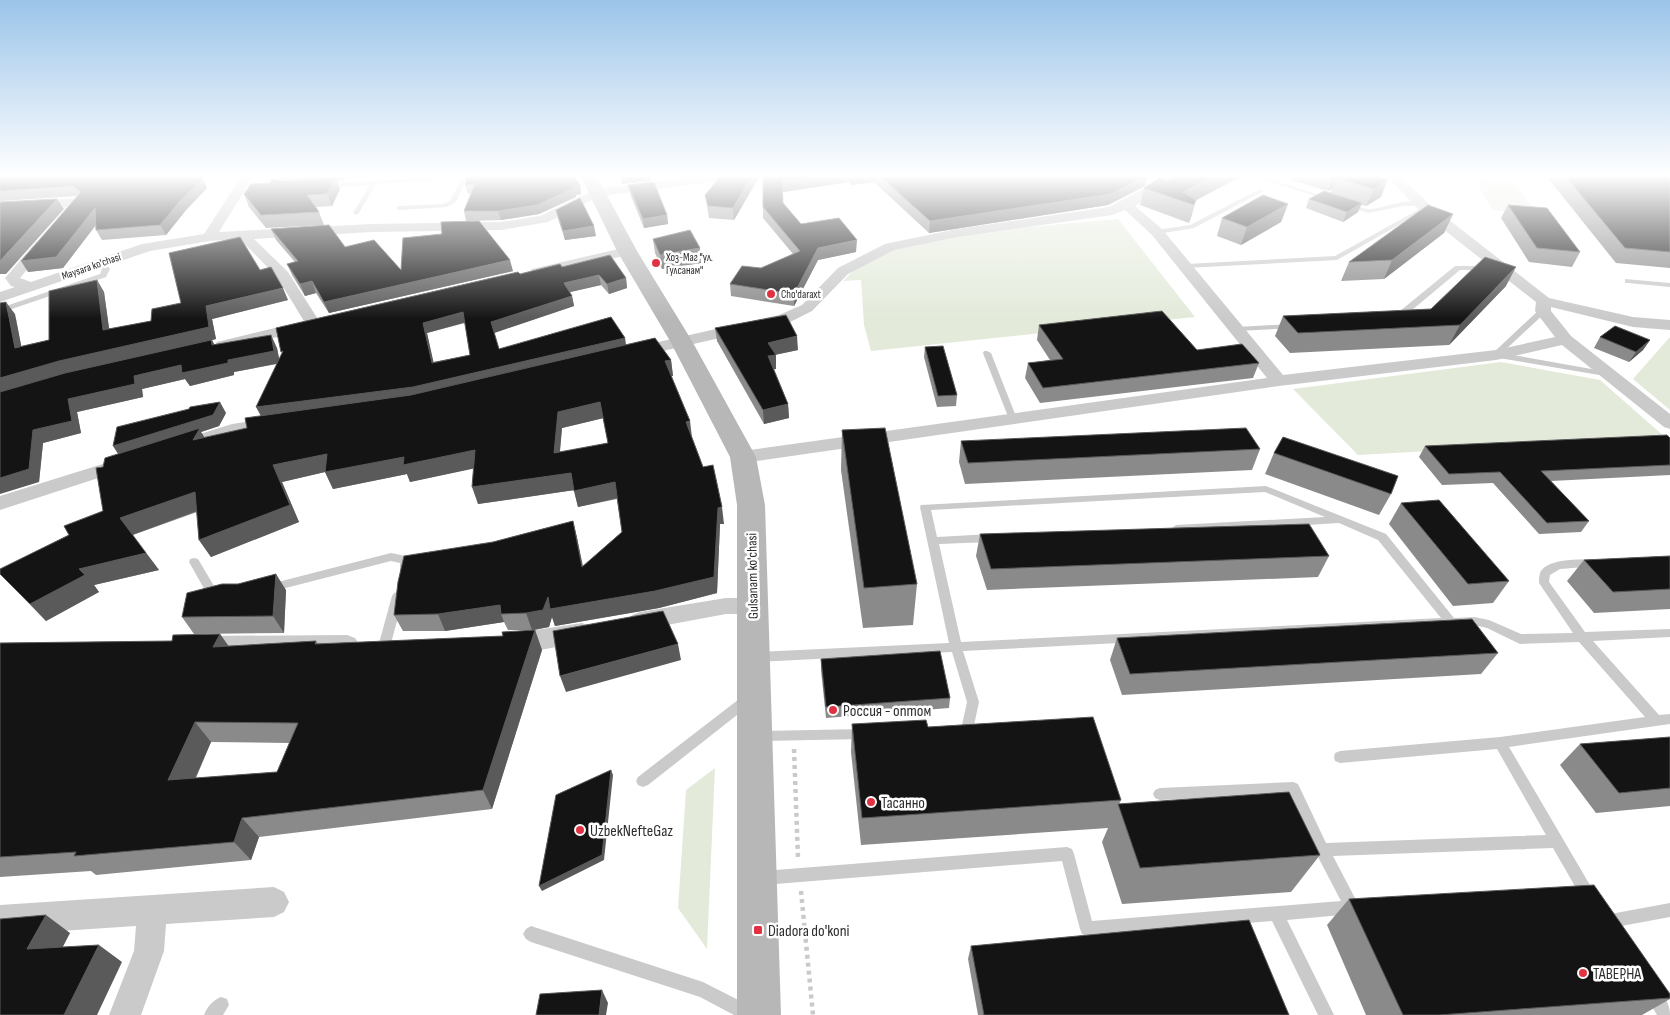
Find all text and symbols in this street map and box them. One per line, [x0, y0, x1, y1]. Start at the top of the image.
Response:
street label: Maysara ko'chasi [60, 250, 122, 283]
place label: Хоз-Маг "ул. Гулсанам" [665, 251, 713, 277]
marker: Хоз-Маг "ул. Гулсанам" [650, 257, 662, 269]
marker: Cho'daraxt [765, 288, 777, 300]
place label: Cho'daraxt [781, 288, 821, 301]
street label: Gulsanam ko'chasi [743, 533, 762, 619]
place label: Россия - оптом [843, 702, 931, 721]
marker: Россия - оптом [827, 704, 839, 716]
place label: Тасанно [881, 794, 925, 813]
marker: Тасанно [865, 796, 877, 808]
place label: UzbekNefteGaz [590, 822, 673, 841]
marker: UzbekNefteGaz [574, 824, 586, 836]
place label: Diadora do'koni [768, 922, 850, 941]
marker: Diadora do'koni [752, 924, 764, 936]
place label: ТАВЕРНА [1593, 965, 1641, 984]
marker: ТАВЕРНА [1577, 967, 1589, 979]

